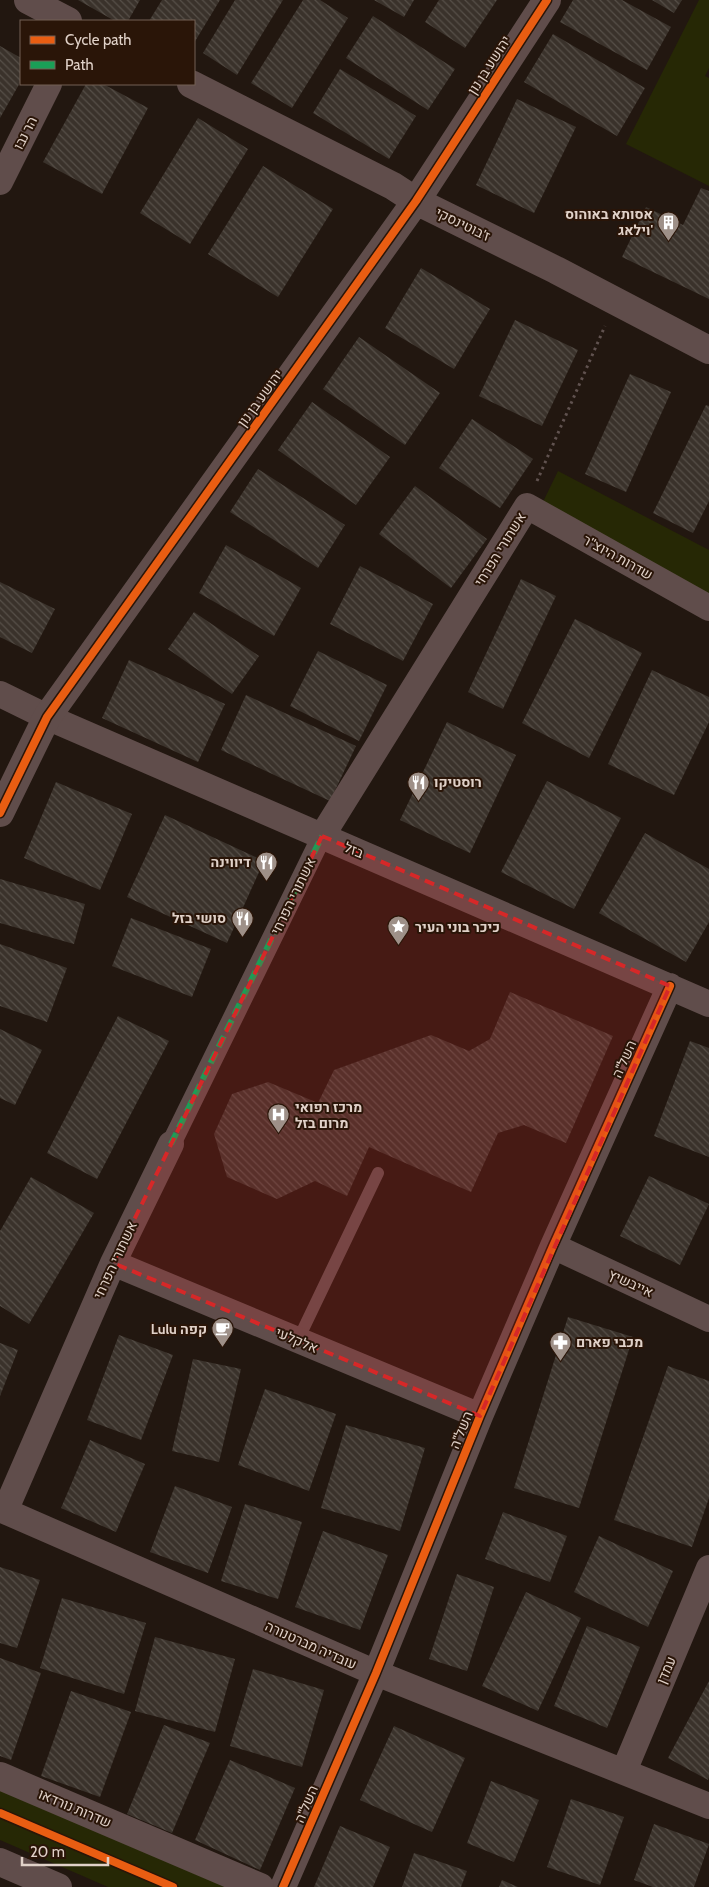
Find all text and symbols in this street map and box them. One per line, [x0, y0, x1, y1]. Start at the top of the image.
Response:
legend [20, 20, 195, 85]
text: Cycle path [65, 31, 131, 49]
street label: יהושע בן נון [463, 32, 515, 98]
text: Path [65, 56, 94, 74]
street label: הר נבו [9, 113, 41, 153]
street label: ז'בוטינסקי [433, 203, 493, 245]
place label: אסותא באוהוס וילאג' [565, 205, 653, 239]
building icon: אסותא באוהוס וילאג' [657, 210, 681, 241]
street label: יהושע בן נון [233, 366, 287, 430]
street label: אשתורי הפרחי [470, 509, 530, 589]
street label: שדרות היוצ''ר [580, 530, 656, 584]
restaurant icon: רוסטיקו [406, 770, 430, 801]
place label: רוסטיקו [434, 773, 482, 791]
street label: בזל [341, 838, 367, 862]
restaurant icon: דיווינה [255, 850, 279, 881]
place label: דיווינה [210, 853, 251, 871]
street label: אשתורי הפרחי [267, 854, 319, 938]
restaurant icon: סושי בזל [230, 906, 254, 937]
place label: סושי בזל [172, 909, 226, 927]
place icon: כיכר בוני העיר [387, 915, 411, 946]
place label: כיכר בוני העיר [415, 918, 500, 936]
street label: השל"ה [608, 1037, 640, 1081]
place label: מרכז רפואי מרום בזל [295, 1098, 362, 1132]
hospital icon: מרכז רפואי מרום בזל [267, 1103, 291, 1134]
street label: אשתורי הפרחי [89, 1218, 141, 1302]
street label: אייבשיץ [606, 1265, 656, 1301]
cafe icon: Lulu קפה [211, 1317, 235, 1348]
place label: Lulu קפה [151, 1320, 207, 1338]
street label: אלקלעי [273, 1323, 321, 1357]
pharmacy icon: מכבי פארם [548, 1330, 572, 1361]
place label: מכבי פארם [576, 1333, 643, 1351]
street label: השל"ה [445, 1408, 477, 1452]
street label: עובדיה מברטנורה [262, 1617, 360, 1673]
street label: עמדן [652, 1653, 680, 1687]
street label: השל"ה [290, 1782, 322, 1826]
street label: שדרות נורדאו [36, 1785, 114, 1831]
scale bar [22, 1834, 109, 1866]
text: 20 m [30, 1843, 65, 1861]

